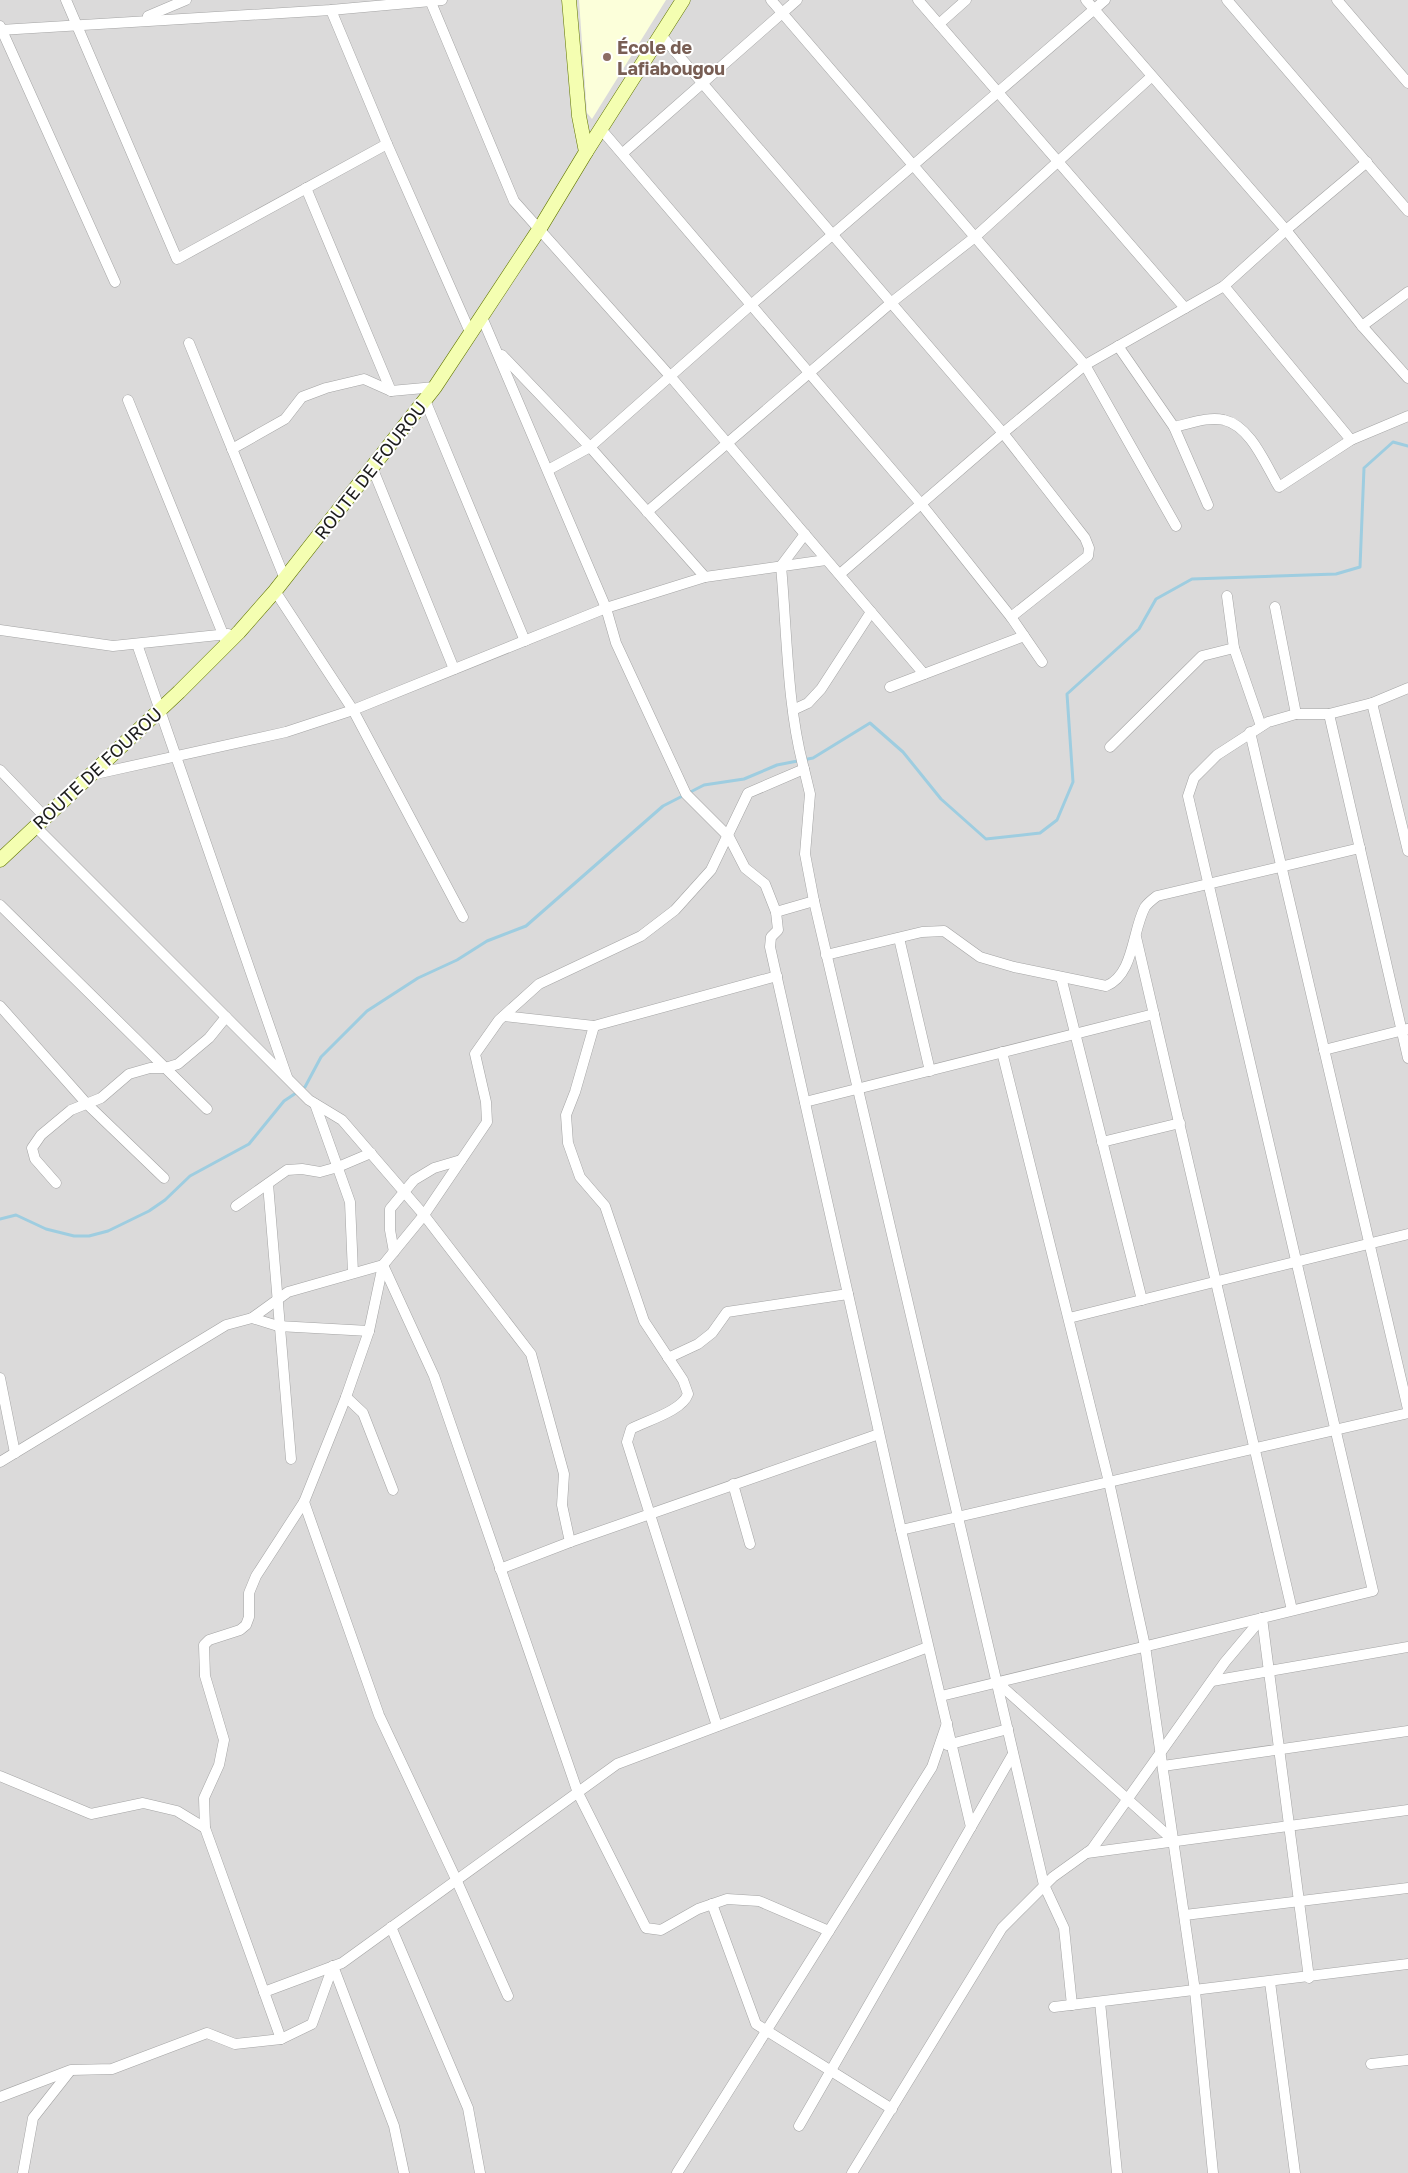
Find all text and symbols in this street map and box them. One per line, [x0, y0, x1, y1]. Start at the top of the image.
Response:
place label: École de Lafiabougou [617, 36, 725, 79]
marker: École de Lafiabougou [601, 51, 613, 63]
street label: ROUTE DE FOUROU [309, 397, 431, 543]
street label: ROUTE DE FOUROU [28, 702, 166, 834]

